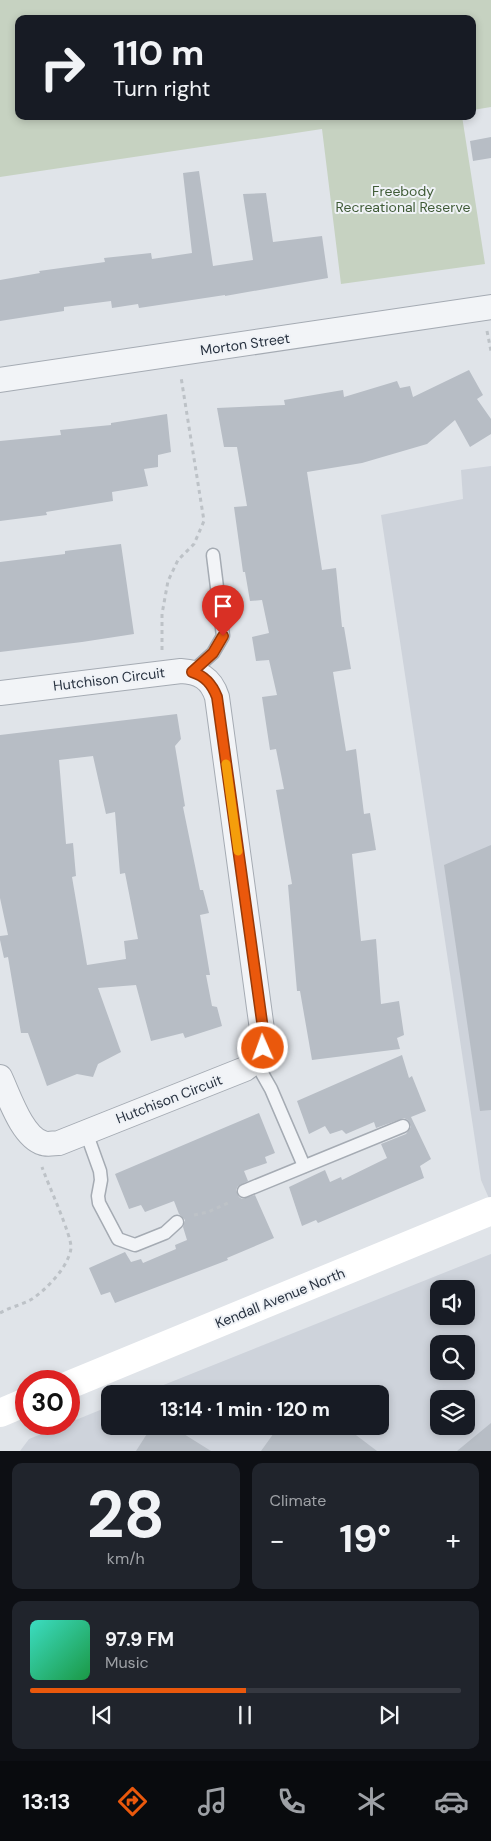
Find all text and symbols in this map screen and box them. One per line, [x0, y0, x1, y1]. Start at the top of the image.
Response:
text: 110 m [113, 30, 204, 76]
icon: right [30, 35, 95, 100]
text: Turn right [113, 74, 210, 103]
park label: Freebody Recreational Reserve [336, 182, 470, 216]
street label: Morton Street [199, 329, 291, 359]
pin [202, 585, 244, 636]
icon: arrive [209, 592, 237, 620]
street label: Hutchison Circuit [52, 663, 166, 695]
position arrow [236, 1021, 288, 1073]
street label: Hutchison Circuit [113, 1070, 225, 1128]
street label: Kendall Avenue North [213, 1264, 347, 1332]
map controls [430, 1280, 475, 1435]
button: sound [430, 1280, 475, 1325]
button: search [430, 1335, 475, 1380]
speed limit sign: 30 [15, 1370, 80, 1435]
button: layers [430, 1390, 475, 1435]
text: 13:14 · 1 min · 120 m [160, 1397, 330, 1422]
text: 28 [87, 1473, 165, 1557]
text: Climate [270, 1490, 326, 1511]
text: 19° [339, 1514, 391, 1564]
text: − [270, 1522, 285, 1559]
text: + [446, 1522, 461, 1559]
text: km/h [107, 1548, 145, 1569]
text: 97.9 FM [105, 1627, 174, 1652]
text: Music [105, 1652, 149, 1673]
icon: previous [88, 1701, 116, 1729]
icon: pause [231, 1701, 259, 1729]
icon: next [375, 1701, 403, 1729]
icon: directions [115, 1784, 150, 1819]
icon: music [195, 1784, 230, 1819]
icon: phone [274, 1784, 309, 1819]
icon: climate [354, 1784, 389, 1819]
icon: car [434, 1784, 469, 1819]
text: 13:13 [22, 1787, 70, 1816]

